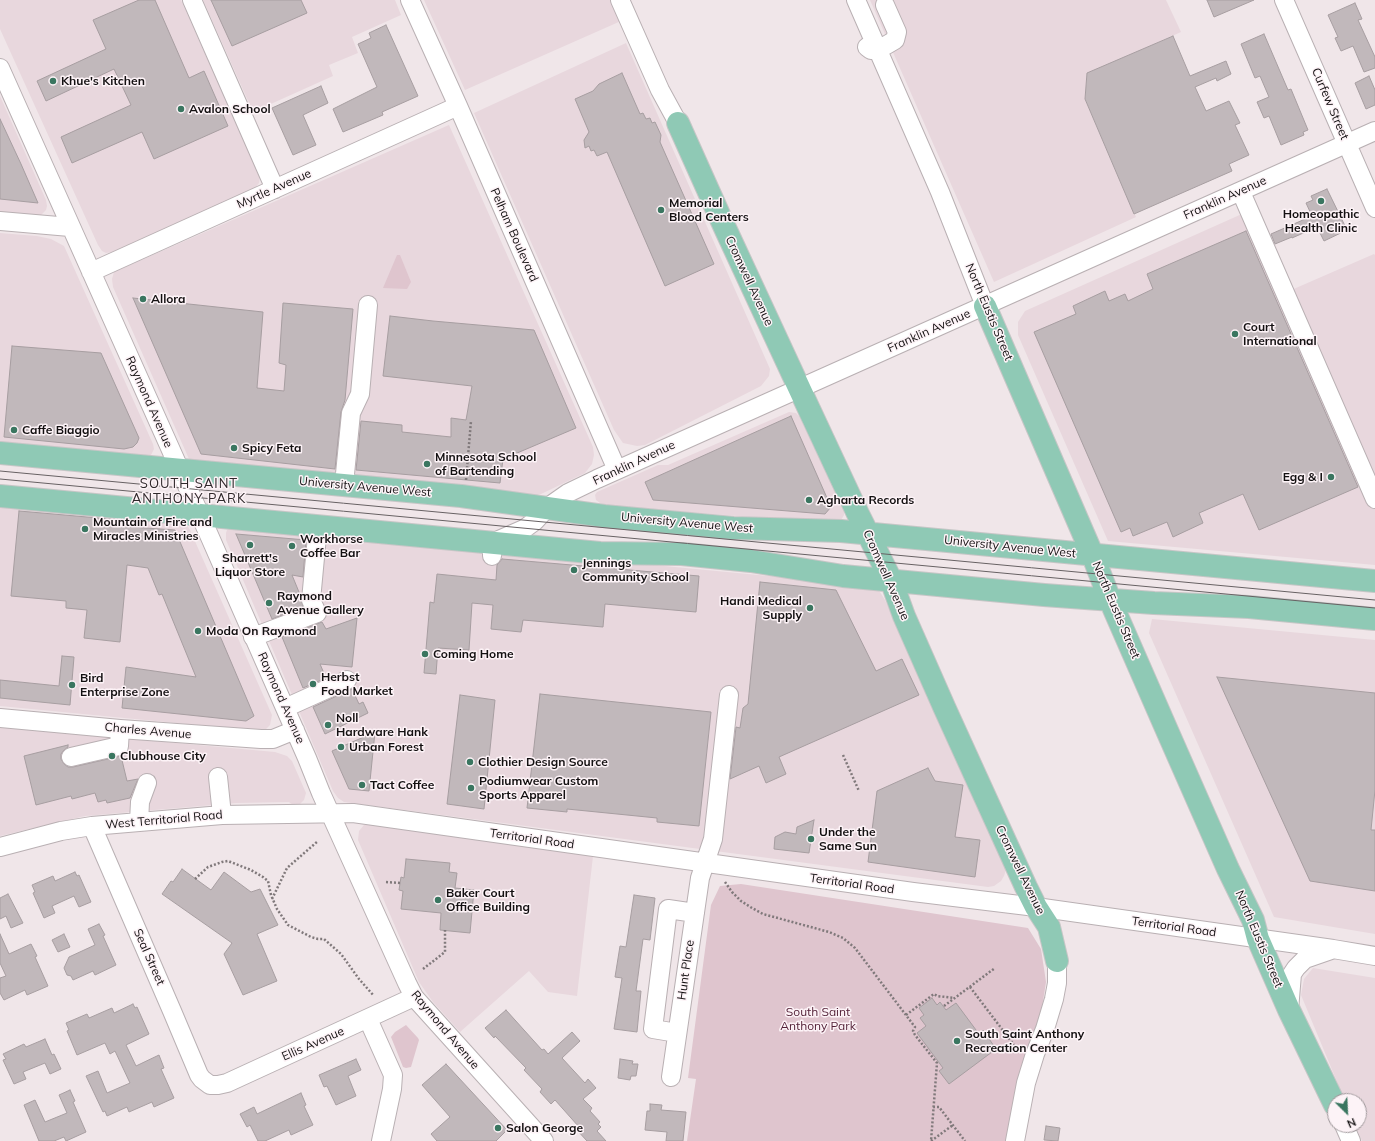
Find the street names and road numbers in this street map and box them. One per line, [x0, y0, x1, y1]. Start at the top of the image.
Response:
street label: Curfew Street [1308, 66, 1352, 142]
street label: Myrtle Avenue [235, 166, 313, 212]
street label: Franklin Avenue [1181, 173, 1269, 223]
street label: Pelham Boulevard [487, 186, 541, 284]
street label: Cromwell Avenue [722, 234, 776, 328]
street label: North Eustis Street [962, 261, 1016, 363]
street label: Franklin Avenue [885, 306, 973, 356]
street label: Raymond Avenue [122, 354, 176, 450]
street label: Franklin Avenue [591, 438, 677, 488]
street label: University Avenue West [298, 474, 432, 500]
street label: University Avenue West [620, 510, 754, 536]
street label: Cromwell Avenue [860, 528, 912, 622]
street label: University Avenue West [943, 533, 1077, 561]
street label: North Eustis Street [1089, 559, 1143, 661]
street label: Raymond Avenue [254, 650, 308, 746]
street label: Charles Avenue [104, 720, 192, 742]
street label: West Territorial Road [105, 808, 223, 832]
street label: Cromwell Avenue [992, 823, 1048, 917]
street label: Territorial Road [489, 826, 575, 852]
street label: Territorial Road [809, 871, 895, 897]
street label: North Eustis Street [1232, 888, 1286, 990]
street label: Territorial Road [1131, 914, 1217, 940]
street label: Seal Street [130, 926, 168, 988]
street label: Hunt Place [675, 939, 697, 1001]
street label: Raymond Avenue [408, 988, 482, 1072]
street label: Ellis Avenue [280, 1024, 346, 1064]

